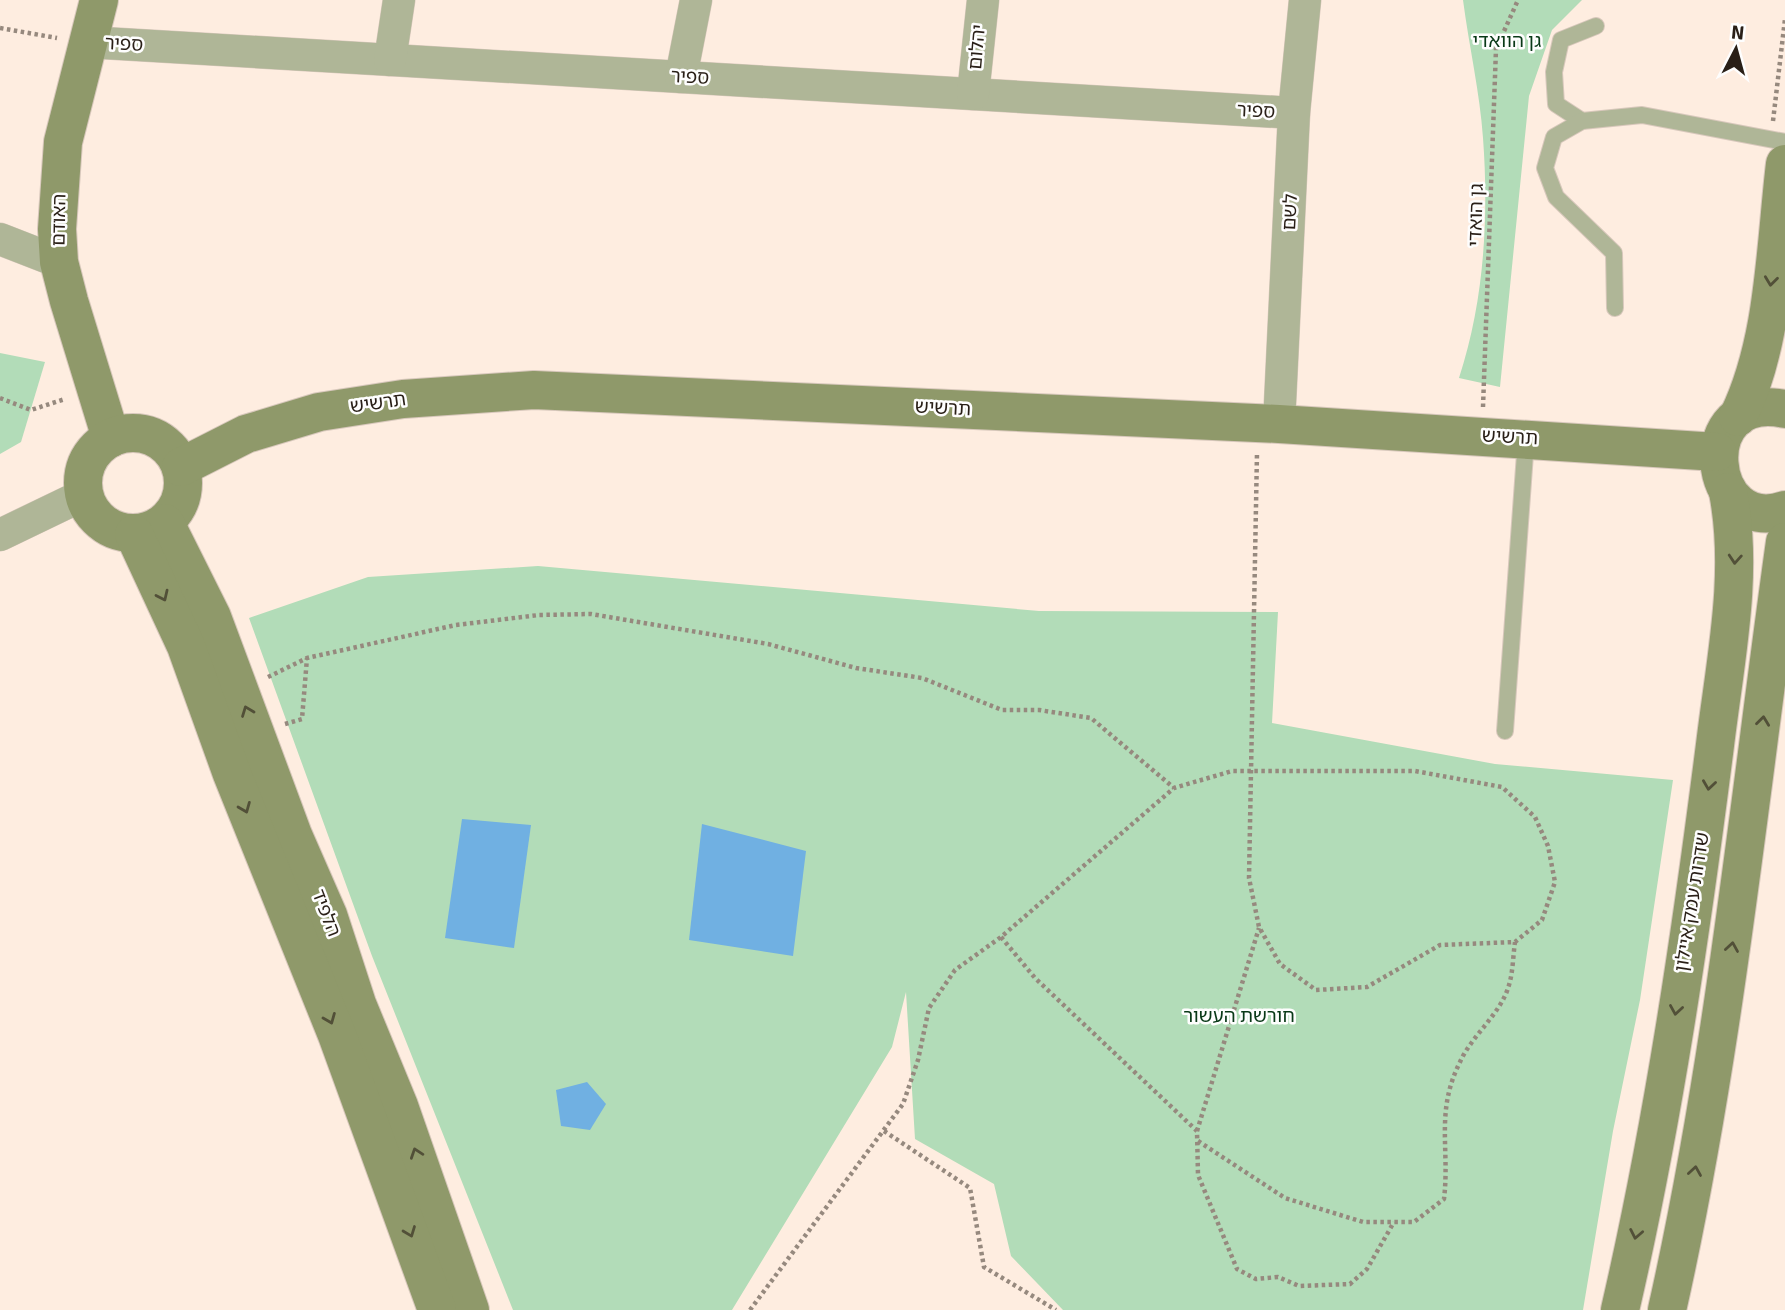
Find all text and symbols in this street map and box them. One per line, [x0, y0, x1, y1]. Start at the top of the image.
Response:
north arrow [1701, 14, 1771, 84]
text: N [1730, 20, 1745, 46]
street label: יהלום [963, 23, 991, 71]
park label: גן הוואדי [1473, 29, 1541, 53]
street label: ספיר [104, 31, 144, 57]
street label: ספיר [670, 64, 710, 90]
street label: ספיר [1236, 98, 1276, 124]
street label: גן הואדי [1463, 183, 1489, 247]
street label: לשם [1277, 193, 1303, 231]
street label: האודם [47, 194, 71, 246]
one-way arrow [1764, 275, 1779, 287]
street label: תרשיש [348, 387, 408, 419]
street label: תרשיש [914, 395, 972, 421]
street label: תרשיש [1481, 424, 1539, 450]
one-way arrow [1728, 554, 1743, 565]
one-way arrow [154, 589, 168, 601]
one-way arrow [241, 705, 255, 717]
one-way arrow [1756, 716, 1771, 727]
one-way arrow [1702, 779, 1717, 791]
one-way arrow [237, 801, 251, 813]
street label: שדרות עמק איילון [1669, 831, 1715, 973]
street label: הלפיד [306, 886, 346, 940]
one-way arrow [1724, 941, 1739, 953]
park label: חורשת העשור [1183, 1004, 1295, 1028]
one-way arrow [1669, 1004, 1684, 1016]
one-way arrow [322, 1012, 336, 1024]
one-way arrow [410, 1147, 424, 1160]
one-way arrow [1687, 1165, 1702, 1177]
one-way arrow [402, 1225, 416, 1237]
one-way arrow [1630, 1228, 1645, 1240]

